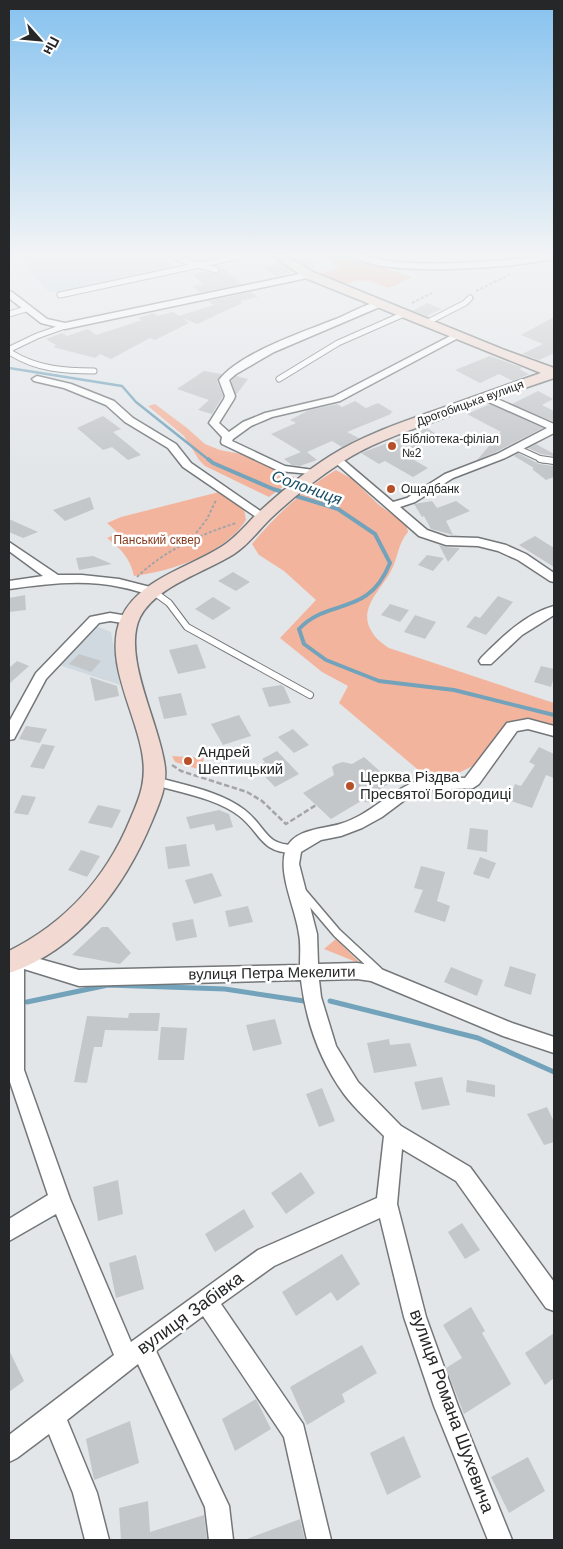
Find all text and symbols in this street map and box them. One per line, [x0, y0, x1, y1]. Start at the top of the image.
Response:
north arrow [15, 15, 65, 65]
text: Пн [40, 34, 63, 58]
street label: Дрогобицька вулиця [414, 377, 526, 429]
place label: Бібліотека-філіал №2 [402, 432, 499, 460]
marker: Бібліотека-філіал №2 [386, 440, 398, 452]
water label: Солониця [269, 467, 345, 508]
place label: Ощадбанк [401, 482, 460, 496]
marker: Ощадбанк [385, 483, 397, 495]
park label: Панський сквер [113, 533, 201, 547]
place label: Андрей Шептицький [198, 743, 283, 777]
marker: Андрей Шептицький [182, 755, 194, 767]
place label: Церква Різдва Пресвятої Богородиці [360, 768, 511, 802]
marker: Церква Різдва Пресвятої Богородиці [344, 780, 356, 792]
street label: вулиця Петра Мекелити [188, 963, 356, 982]
street label: вулиця Забівка [133, 1267, 248, 1358]
street label: вулиця Романа Шухевича [406, 1306, 499, 1516]

